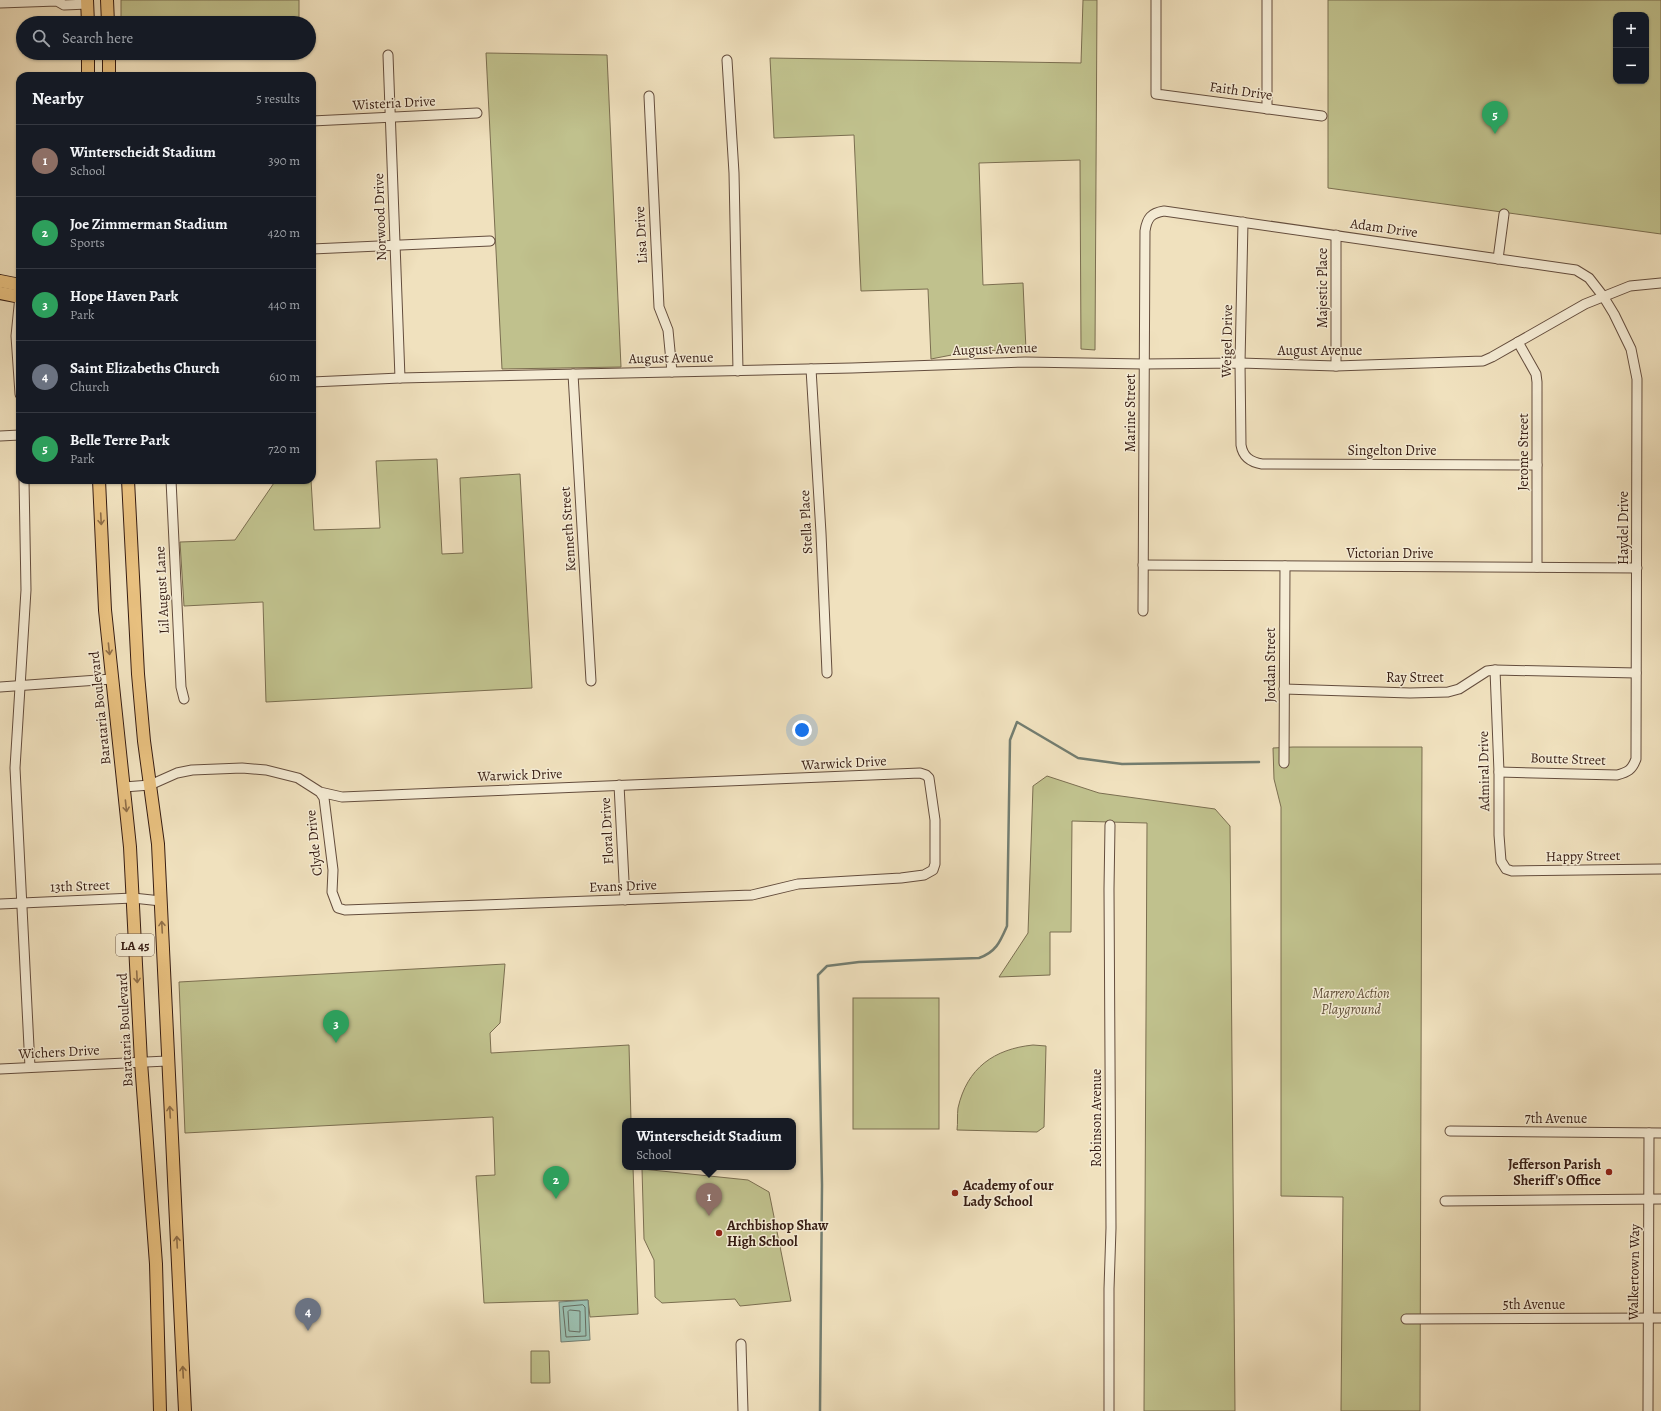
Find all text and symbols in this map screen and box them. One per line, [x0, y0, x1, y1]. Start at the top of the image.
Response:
map controls [1613, 12, 1649, 84]
button: + [1613, 12, 1649, 48]
search box [16, 16, 316, 60]
icon: search [30, 27, 52, 49]
text: Search here [62, 28, 133, 48]
button: − [1613, 48, 1649, 84]
street label: Faith Drive [1208, 77, 1274, 105]
text: Nearby [32, 87, 83, 110]
text: 5 results [256, 90, 300, 107]
street label: Wisteria Drive [351, 91, 436, 115]
pin: 5 [1482, 101, 1508, 134]
text: Winterscheidt Stadium [70, 142, 216, 162]
text: 1 [43, 152, 47, 169]
text: 390 m [268, 152, 300, 169]
text: School [70, 162, 105, 179]
street label: Norwood Drive [369, 173, 391, 261]
street label: Lisa Drive [630, 206, 652, 264]
text: Joe Zimmerman Stadium [70, 214, 227, 234]
street label: Adam Drive [1348, 214, 1419, 242]
text: 2 [42, 224, 48, 241]
text: 420 m [268, 224, 300, 241]
text: Sports [70, 234, 105, 251]
street label: Majestic Place [1313, 248, 1332, 328]
text: Hope Haven Park [70, 286, 178, 306]
text: 3 [42, 296, 48, 313]
text: 440 m [268, 296, 300, 313]
street label: Weigel Drive [1217, 304, 1237, 379]
text: Park [70, 306, 94, 323]
street label: August Avenue [951, 338, 1038, 360]
street label: August Avenue [1277, 341, 1362, 360]
street label: August Avenue [627, 348, 714, 368]
text: Saint Elizabeths Church [70, 358, 220, 378]
text: 4 [42, 368, 48, 385]
text: 610 m [269, 368, 300, 385]
street label: Marine Street [1121, 373, 1140, 452]
text: Church [70, 378, 109, 395]
street label: Jerome Street [1514, 413, 1533, 491]
text: Belle Terre Park [70, 430, 169, 450]
text: 5 [42, 440, 48, 457]
text: 720 m [268, 440, 300, 457]
street label: Singelton Drive [1347, 441, 1437, 460]
text: Park [70, 450, 94, 467]
street label: Kenneth Street [556, 485, 580, 572]
street label: Stella Place [795, 489, 817, 555]
street label: Haydel Drive [1614, 491, 1633, 565]
one-way arrow [97, 512, 105, 525]
street label: Victorian Drive [1345, 544, 1434, 563]
street label: Lil August Lane [150, 546, 174, 634]
street label: Jordan Street [1261, 627, 1280, 703]
one-way arrow [106, 642, 113, 655]
street label: Barataria Boulevard [85, 650, 115, 766]
street label: Ray Street [1386, 668, 1444, 687]
your location [792, 720, 812, 740]
street label: Admiral Drive [1474, 731, 1494, 812]
street label: Boutte Street [1530, 748, 1606, 770]
street label: Warwick Drive [800, 751, 887, 775]
street label: Warwick Drive [476, 764, 563, 786]
street label: Floral Drive [596, 797, 618, 865]
one-way arrow [122, 799, 129, 812]
street label: Clyde Drive [301, 809, 327, 877]
street label: Happy Street [1545, 846, 1621, 866]
street label: 13th Street [50, 875, 111, 897]
street label: Evans Drive [589, 875, 657, 897]
one-way arrow [159, 921, 166, 934]
road number: LA 45 [116, 934, 154, 956]
one-way arrow [133, 970, 140, 983]
street label: Barataria Boulevard [113, 972, 137, 1087]
park label: Marrero Action Playground [1312, 984, 1390, 1019]
pin: 3 [323, 1010, 349, 1043]
street label: Wichers Drive [17, 1040, 100, 1064]
street label: Robinson Avenue [1087, 1069, 1106, 1167]
one-way arrow [167, 1106, 174, 1119]
street label: 7th Avenue [1525, 1109, 1587, 1128]
popup [622, 1118, 796, 1170]
text: Winterscheidt Stadium [636, 1126, 782, 1146]
text: School [636, 1146, 671, 1163]
place label: Jefferson Parish Sheriff's Office [1508, 1155, 1602, 1190]
pin: 2 [543, 1166, 569, 1199]
marker: Jefferson Parish Sheriff's Office [1604, 1167, 1614, 1177]
place label: Academy of our Lady School [962, 1176, 1054, 1211]
pin: 1 [696, 1183, 722, 1216]
marker: Academy of our Lady School [950, 1188, 960, 1198]
place label: Archbishop Shaw High School [726, 1216, 829, 1251]
street label: Walkertown Way [1624, 1223, 1644, 1321]
marker: Archbishop Shaw High School [714, 1228, 724, 1238]
one-way arrow [173, 1236, 181, 1249]
street label: 5th Avenue [1503, 1295, 1565, 1314]
pin: 4 [295, 1298, 321, 1331]
one-way arrow [180, 1366, 187, 1379]

